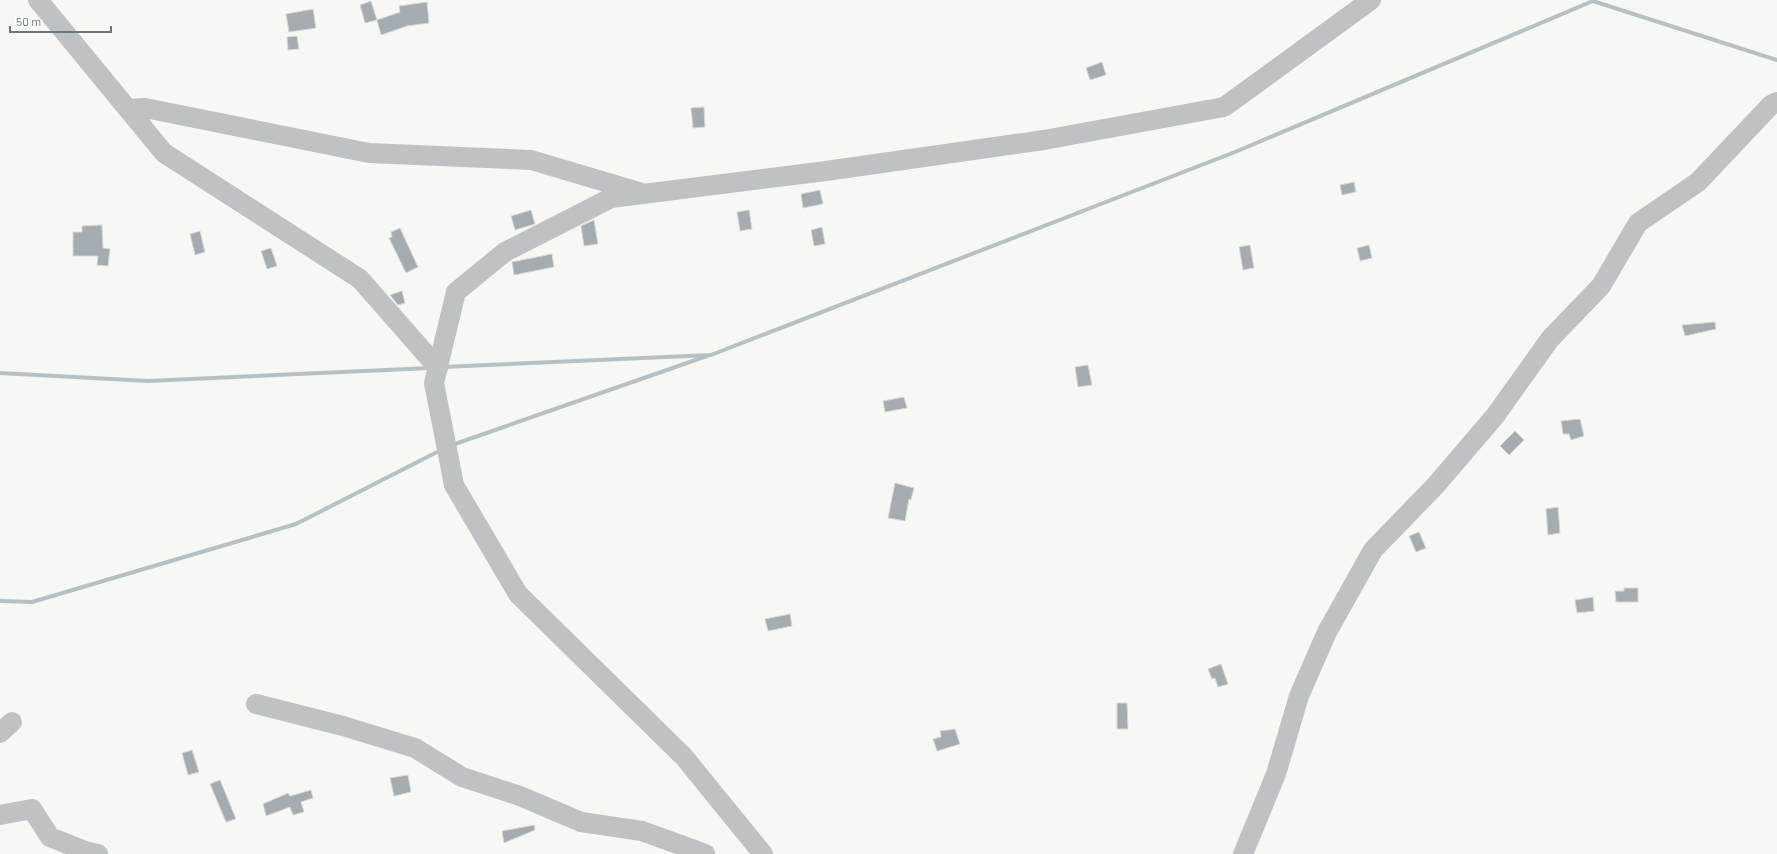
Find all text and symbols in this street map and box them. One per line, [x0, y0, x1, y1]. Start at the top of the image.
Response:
scale bar [10, 8, 111, 34]
text: 50 m [16, 14, 41, 28]

